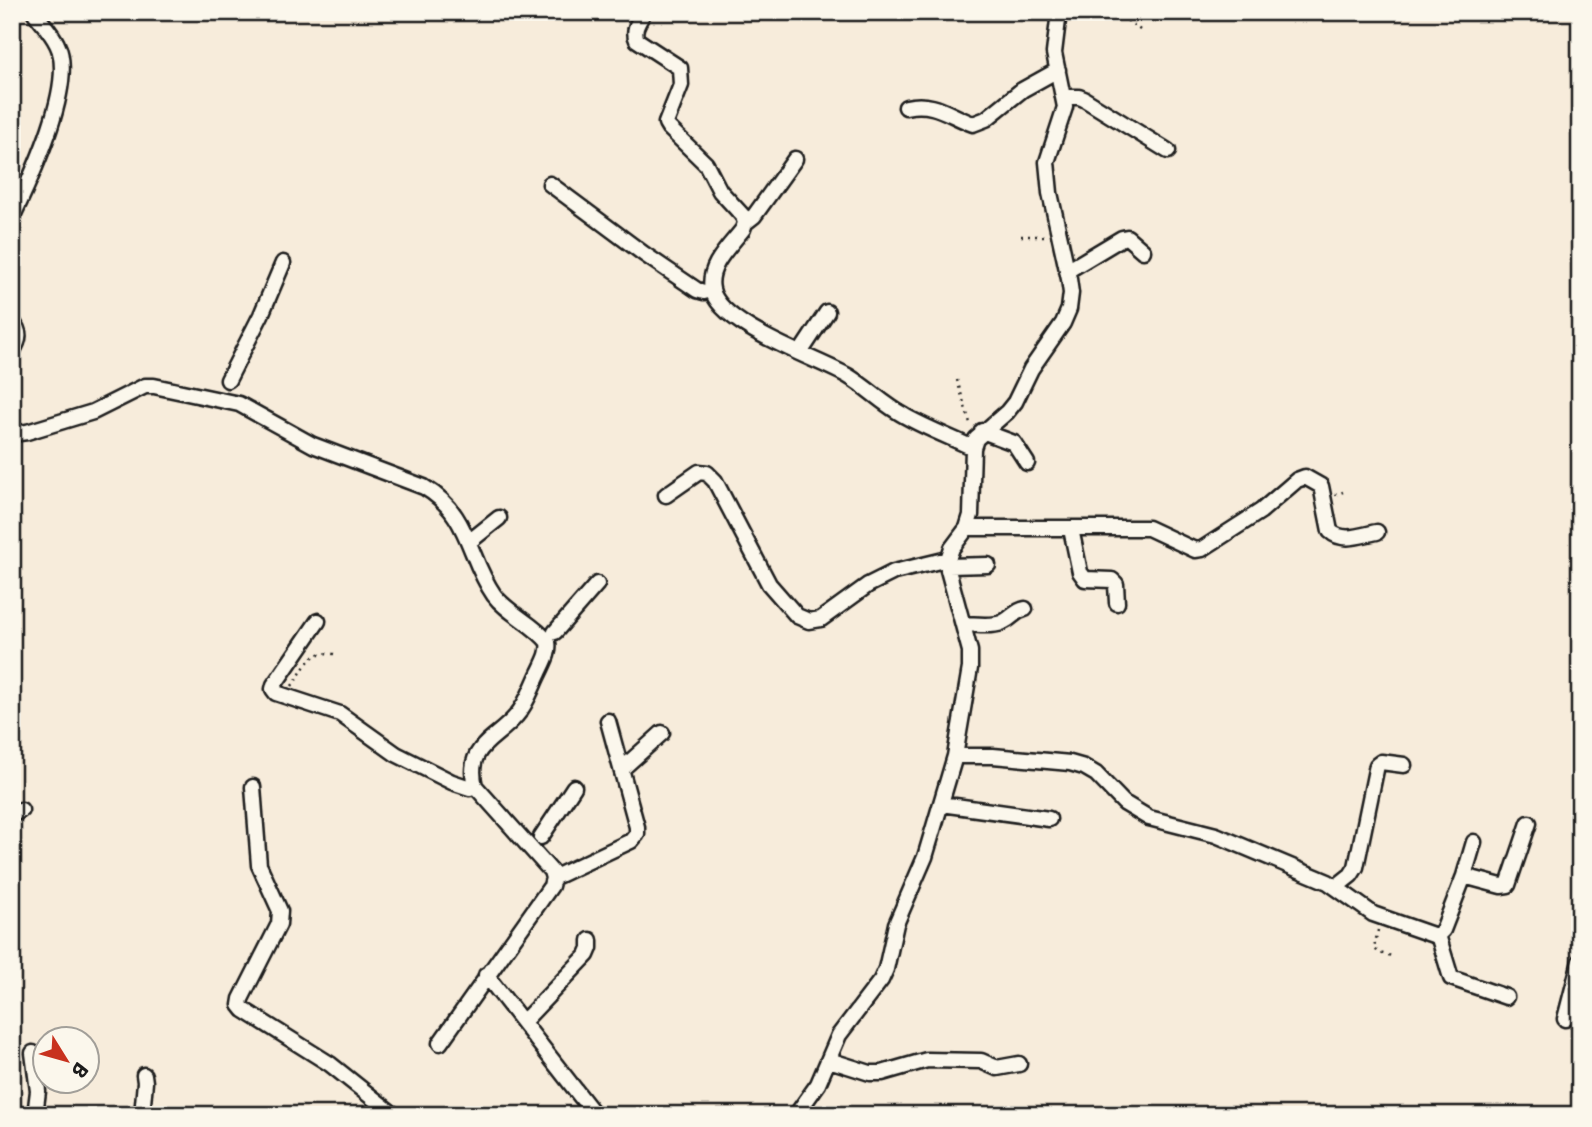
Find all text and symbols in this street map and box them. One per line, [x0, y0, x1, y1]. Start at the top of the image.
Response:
north arrow [32, 1026, 102, 1096]
text: B [65, 1057, 95, 1084]

